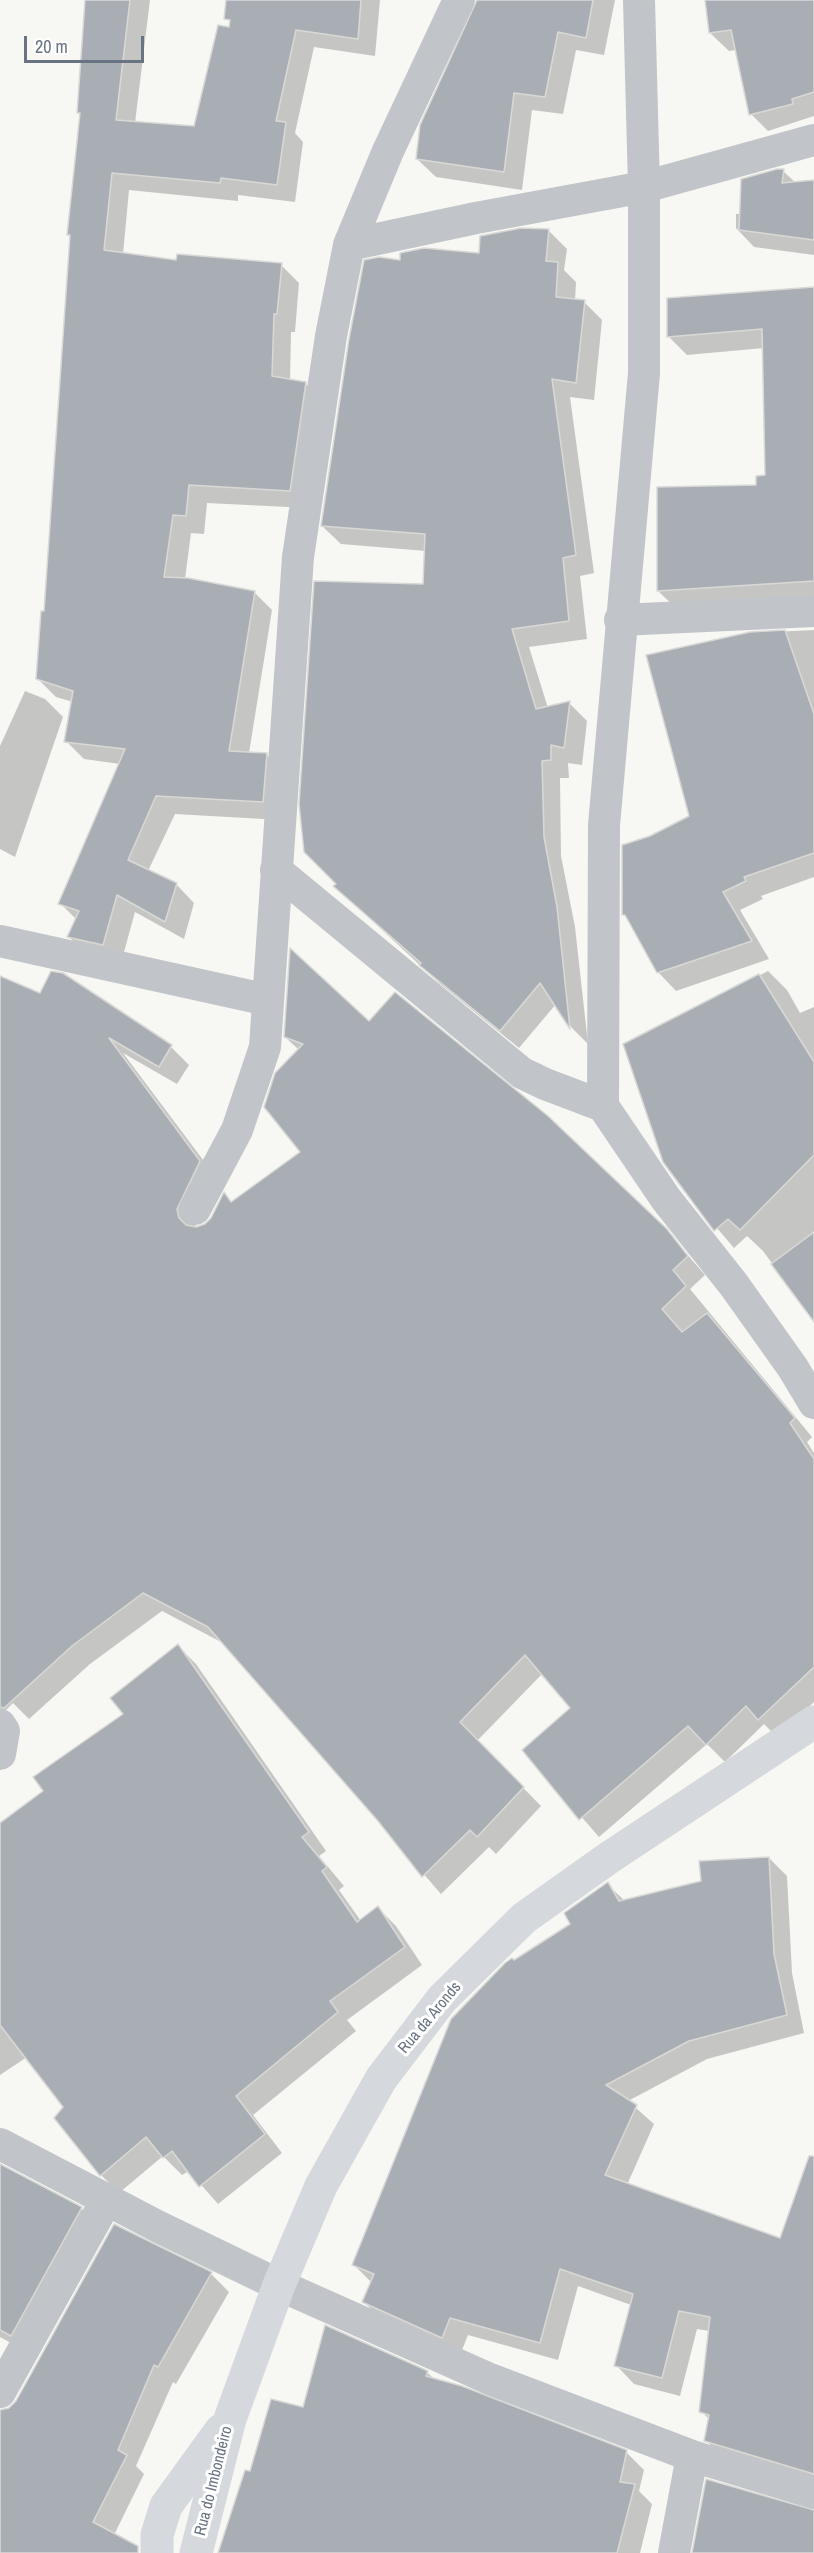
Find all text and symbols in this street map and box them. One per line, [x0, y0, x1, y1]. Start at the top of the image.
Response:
scale bar [27, 24, 147, 62]
text: 20 m [35, 34, 68, 59]
street label: Rua da Aronds [395, 1978, 465, 2058]
street label: Rua do Imbondeiro [191, 2424, 237, 2538]

